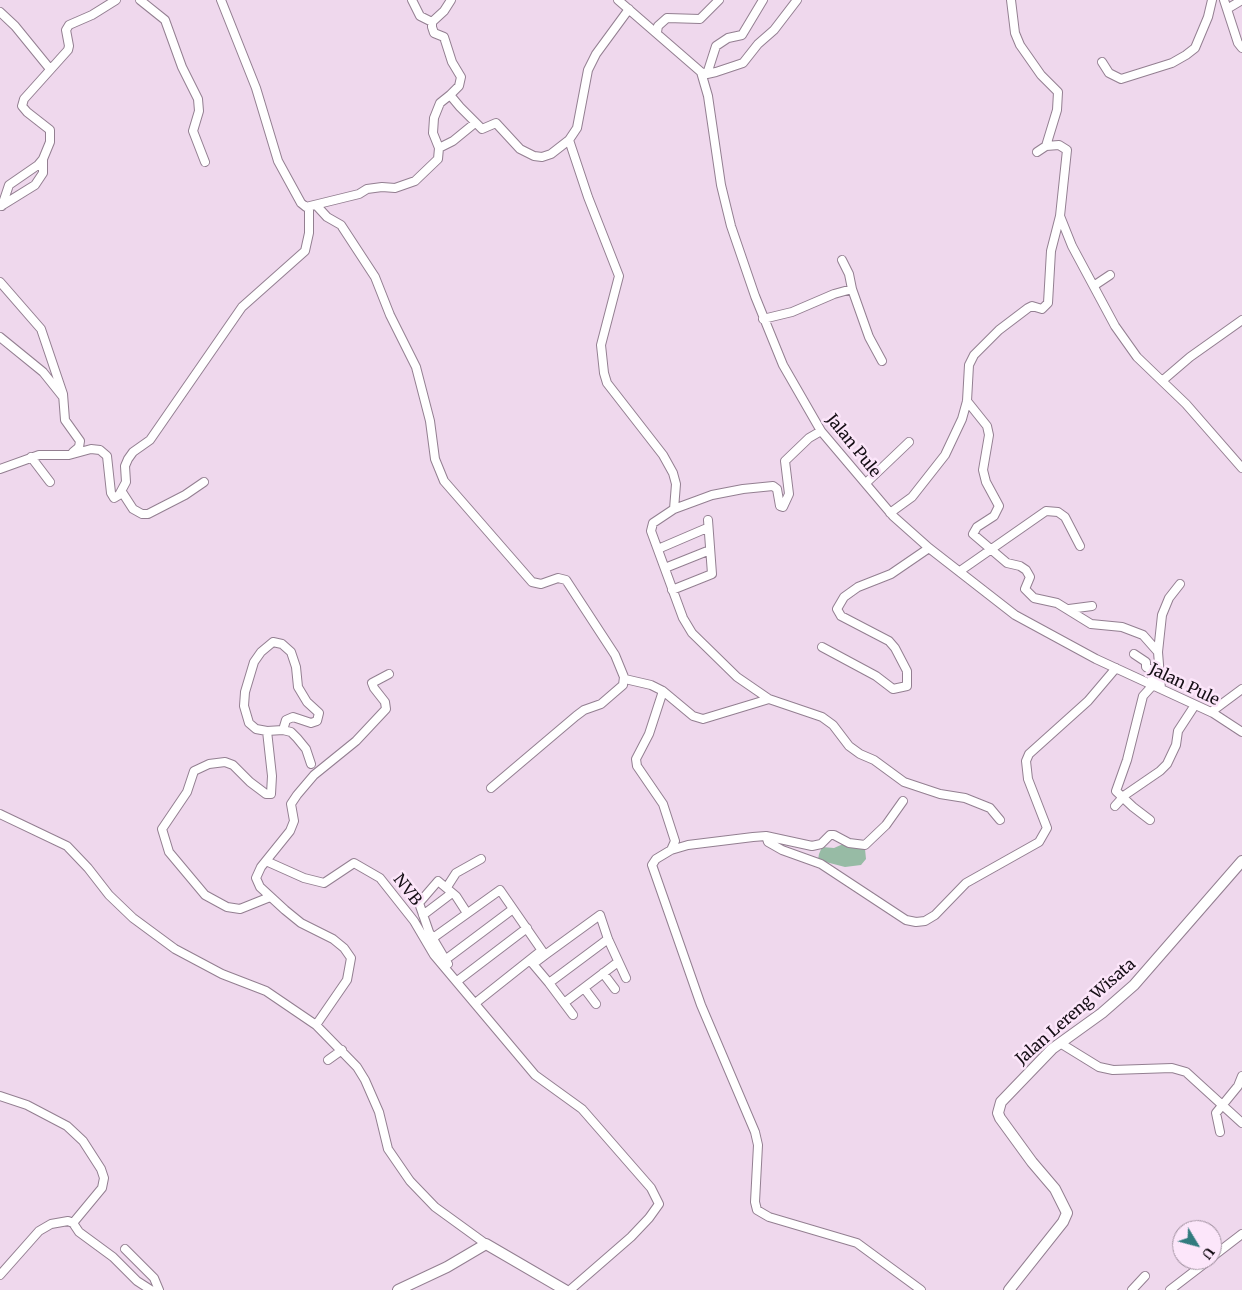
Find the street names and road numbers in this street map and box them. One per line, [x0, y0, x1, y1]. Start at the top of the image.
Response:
street label: Jalan Pule [822, 411, 884, 481]
street label: Jalan Pule [1146, 660, 1222, 710]
street label: NVB [389, 870, 425, 910]
street label: Jalan Lereng Wisata [1012, 955, 1140, 1069]

